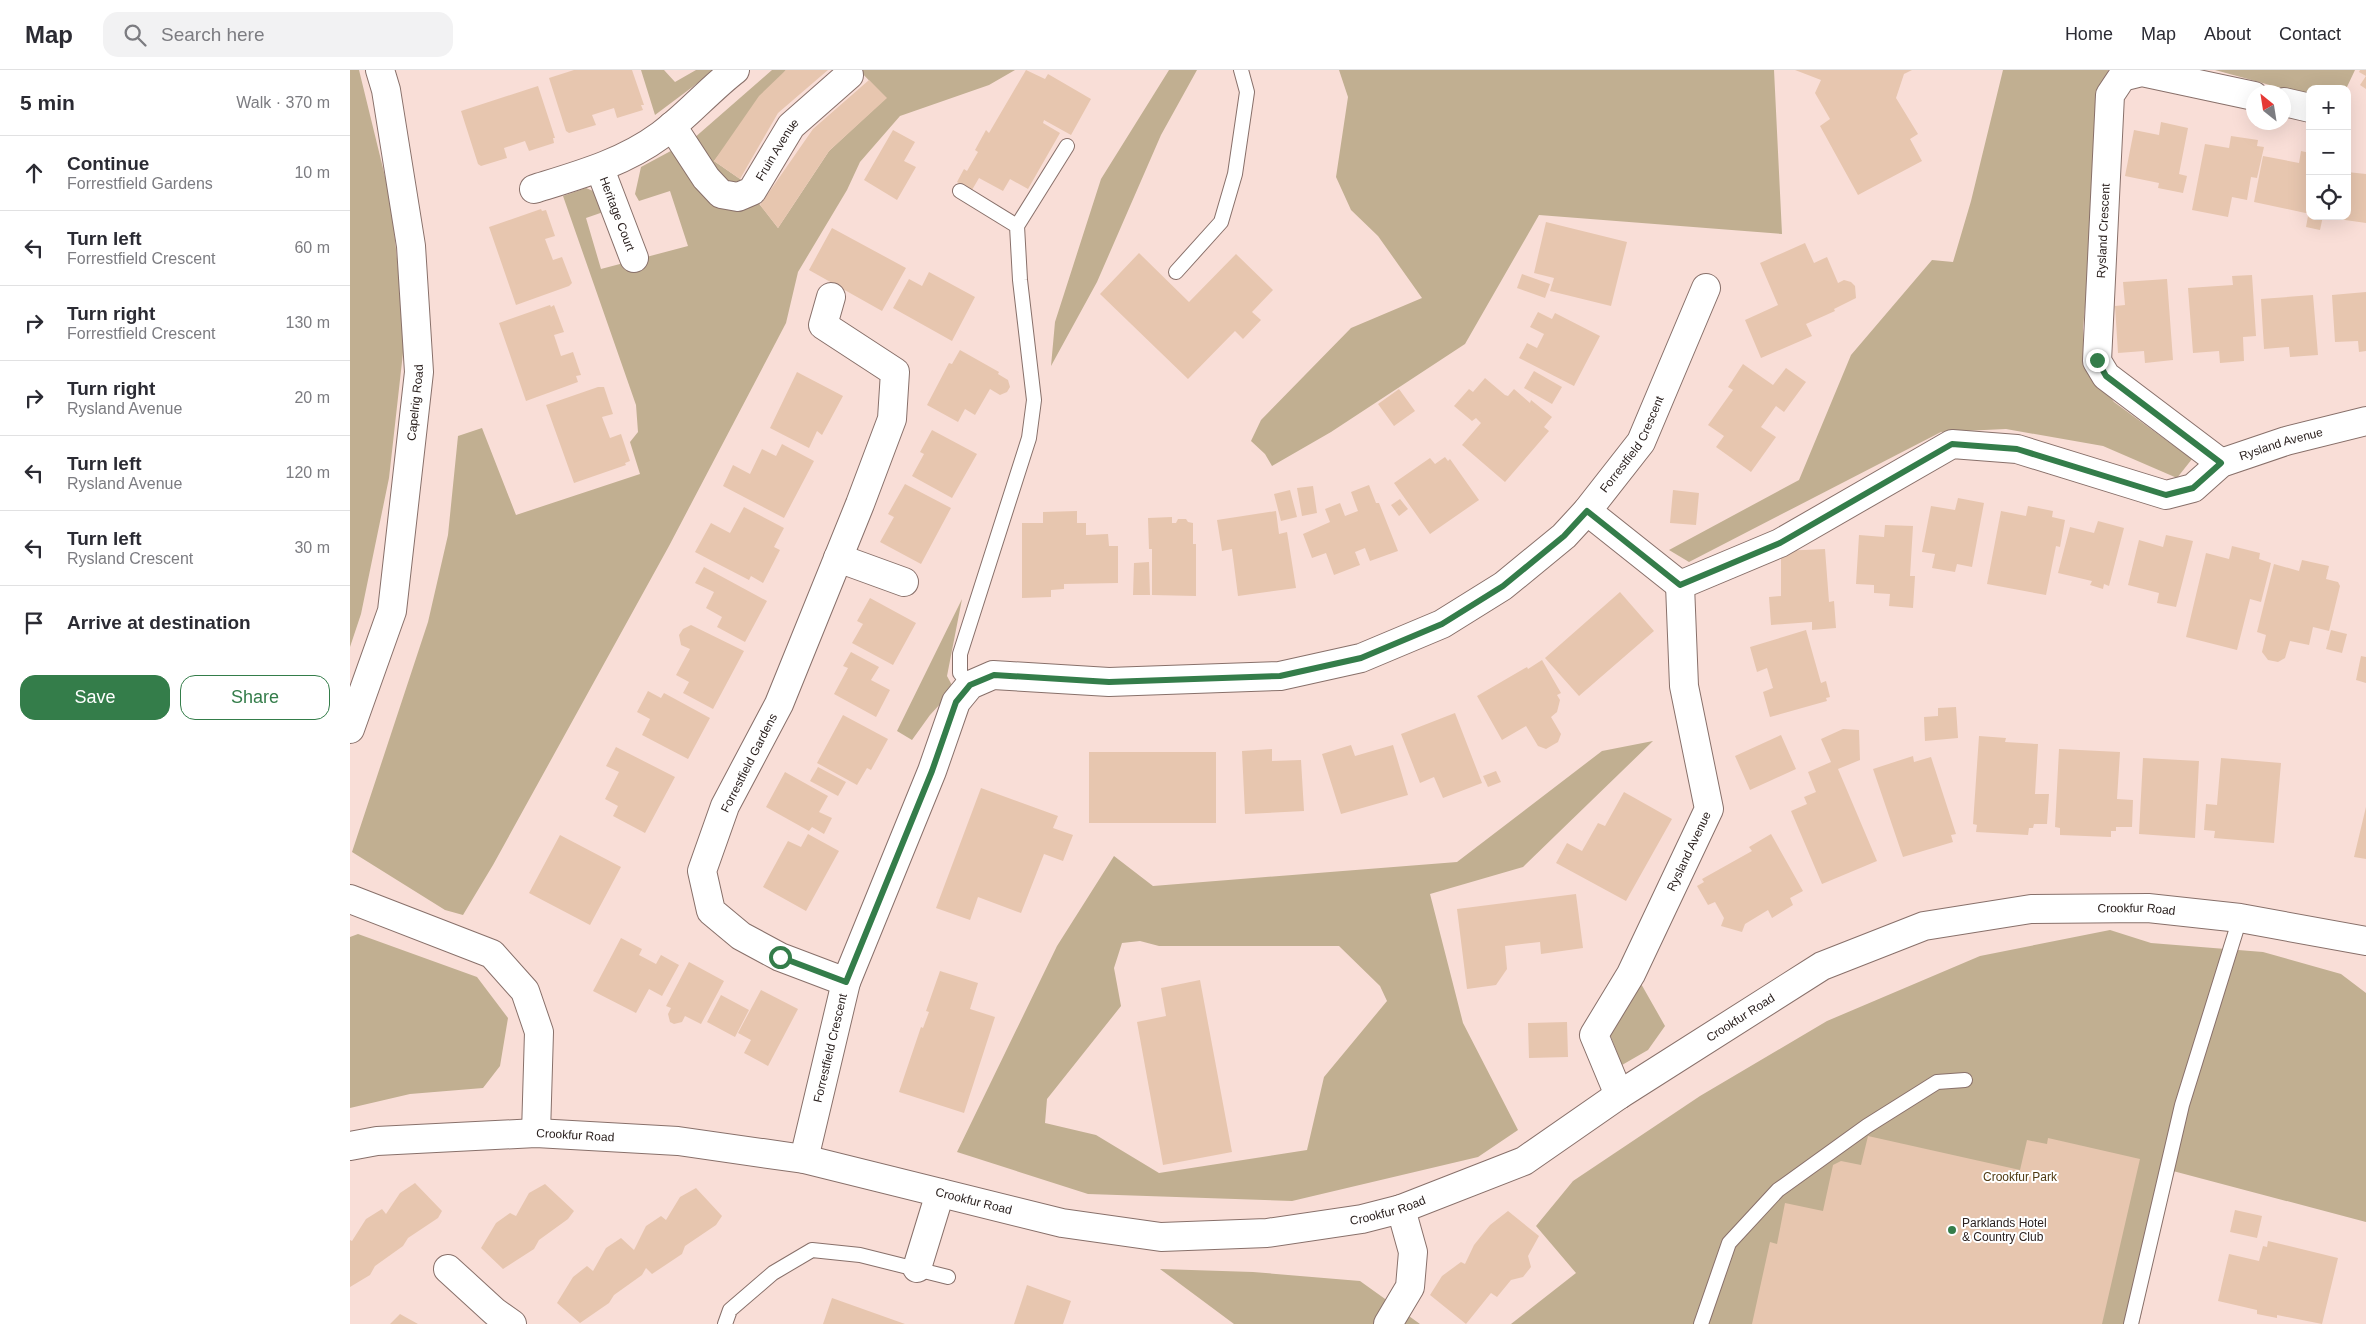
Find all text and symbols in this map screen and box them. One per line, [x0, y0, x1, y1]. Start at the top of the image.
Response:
search box [103, 12, 453, 57]
text: Map [25, 21, 73, 48]
icon: search [121, 21, 149, 49]
text: Search here [161, 24, 265, 45]
text: Home [2065, 24, 2113, 44]
text: Map [2141, 24, 2176, 44]
text: About [2204, 24, 2251, 44]
text: Contact [2279, 24, 2341, 44]
north arrow [2246, 85, 2291, 130]
map controls [2306, 85, 2351, 220]
button: + [2306, 85, 2351, 130]
text: 5 min [20, 91, 75, 114]
text: Walk · 370 m [236, 94, 330, 111]
street label: Fruin Avenue [753, 115, 802, 183]
button: − [2306, 130, 2351, 175]
text: Continue [67, 153, 149, 174]
icon: ahead [20, 159, 48, 187]
text: 10 m [294, 164, 330, 181]
text: Forrestfield Gardens [67, 175, 213, 192]
street label: Heritage Court [597, 175, 638, 253]
button: locate [2306, 175, 2351, 220]
street label: Rysland Crescent [2094, 182, 2113, 279]
text: Turn left [67, 228, 142, 249]
icon: left [20, 234, 48, 262]
text: 60 m [294, 239, 330, 256]
text: Forrestfield Crescent [67, 250, 216, 267]
text: Turn right [67, 303, 155, 324]
icon: right [20, 309, 48, 337]
text: 130 m [286, 314, 330, 331]
text: Forrestfield Crescent [67, 325, 216, 342]
route end [2086, 349, 2109, 372]
street label: Capelrig Road [404, 364, 426, 442]
text: Turn right [67, 378, 155, 399]
icon: right [20, 384, 48, 412]
text: 20 m [294, 389, 330, 406]
street label: Forrestfield Crescent [1597, 393, 1667, 495]
text: Rysland Avenue [67, 400, 182, 417]
street label: Rysland Avenue [2237, 425, 2325, 463]
text: Turn left [67, 453, 142, 474]
icon: left [20, 459, 48, 487]
text: 120 m [286, 464, 330, 481]
text: Rysland Avenue [67, 475, 182, 492]
text: Turn left [67, 528, 142, 549]
icon: left [20, 534, 48, 562]
text: 30 m [294, 539, 330, 556]
text: Rysland Crescent [67, 550, 193, 567]
icon: arrive [20, 609, 48, 637]
text: Arrive at destination [67, 612, 251, 633]
button: Save [20, 675, 170, 720]
button: Share [180, 675, 330, 720]
street label: Forrestfield Gardens [718, 711, 780, 815]
street label: Rysland Avenue [1664, 809, 1714, 894]
street label: Crookfur Road [2097, 901, 2176, 918]
route start [769, 946, 792, 969]
street label: Crookfur Road [1704, 991, 1777, 1045]
street label: Forrestfield Crescent [811, 992, 850, 1104]
street label: Crookfur Road [536, 1126, 615, 1144]
park label: Crookfur Park [1983, 1170, 2058, 1184]
street label: Crookfur Road [934, 1185, 1013, 1217]
street label: Crookfur Road [1349, 1193, 1428, 1228]
place label: Parklands Hotel & Country Club [1962, 1216, 2047, 1244]
marker: Parklands Hotel & Country Club [1946, 1224, 1958, 1236]

